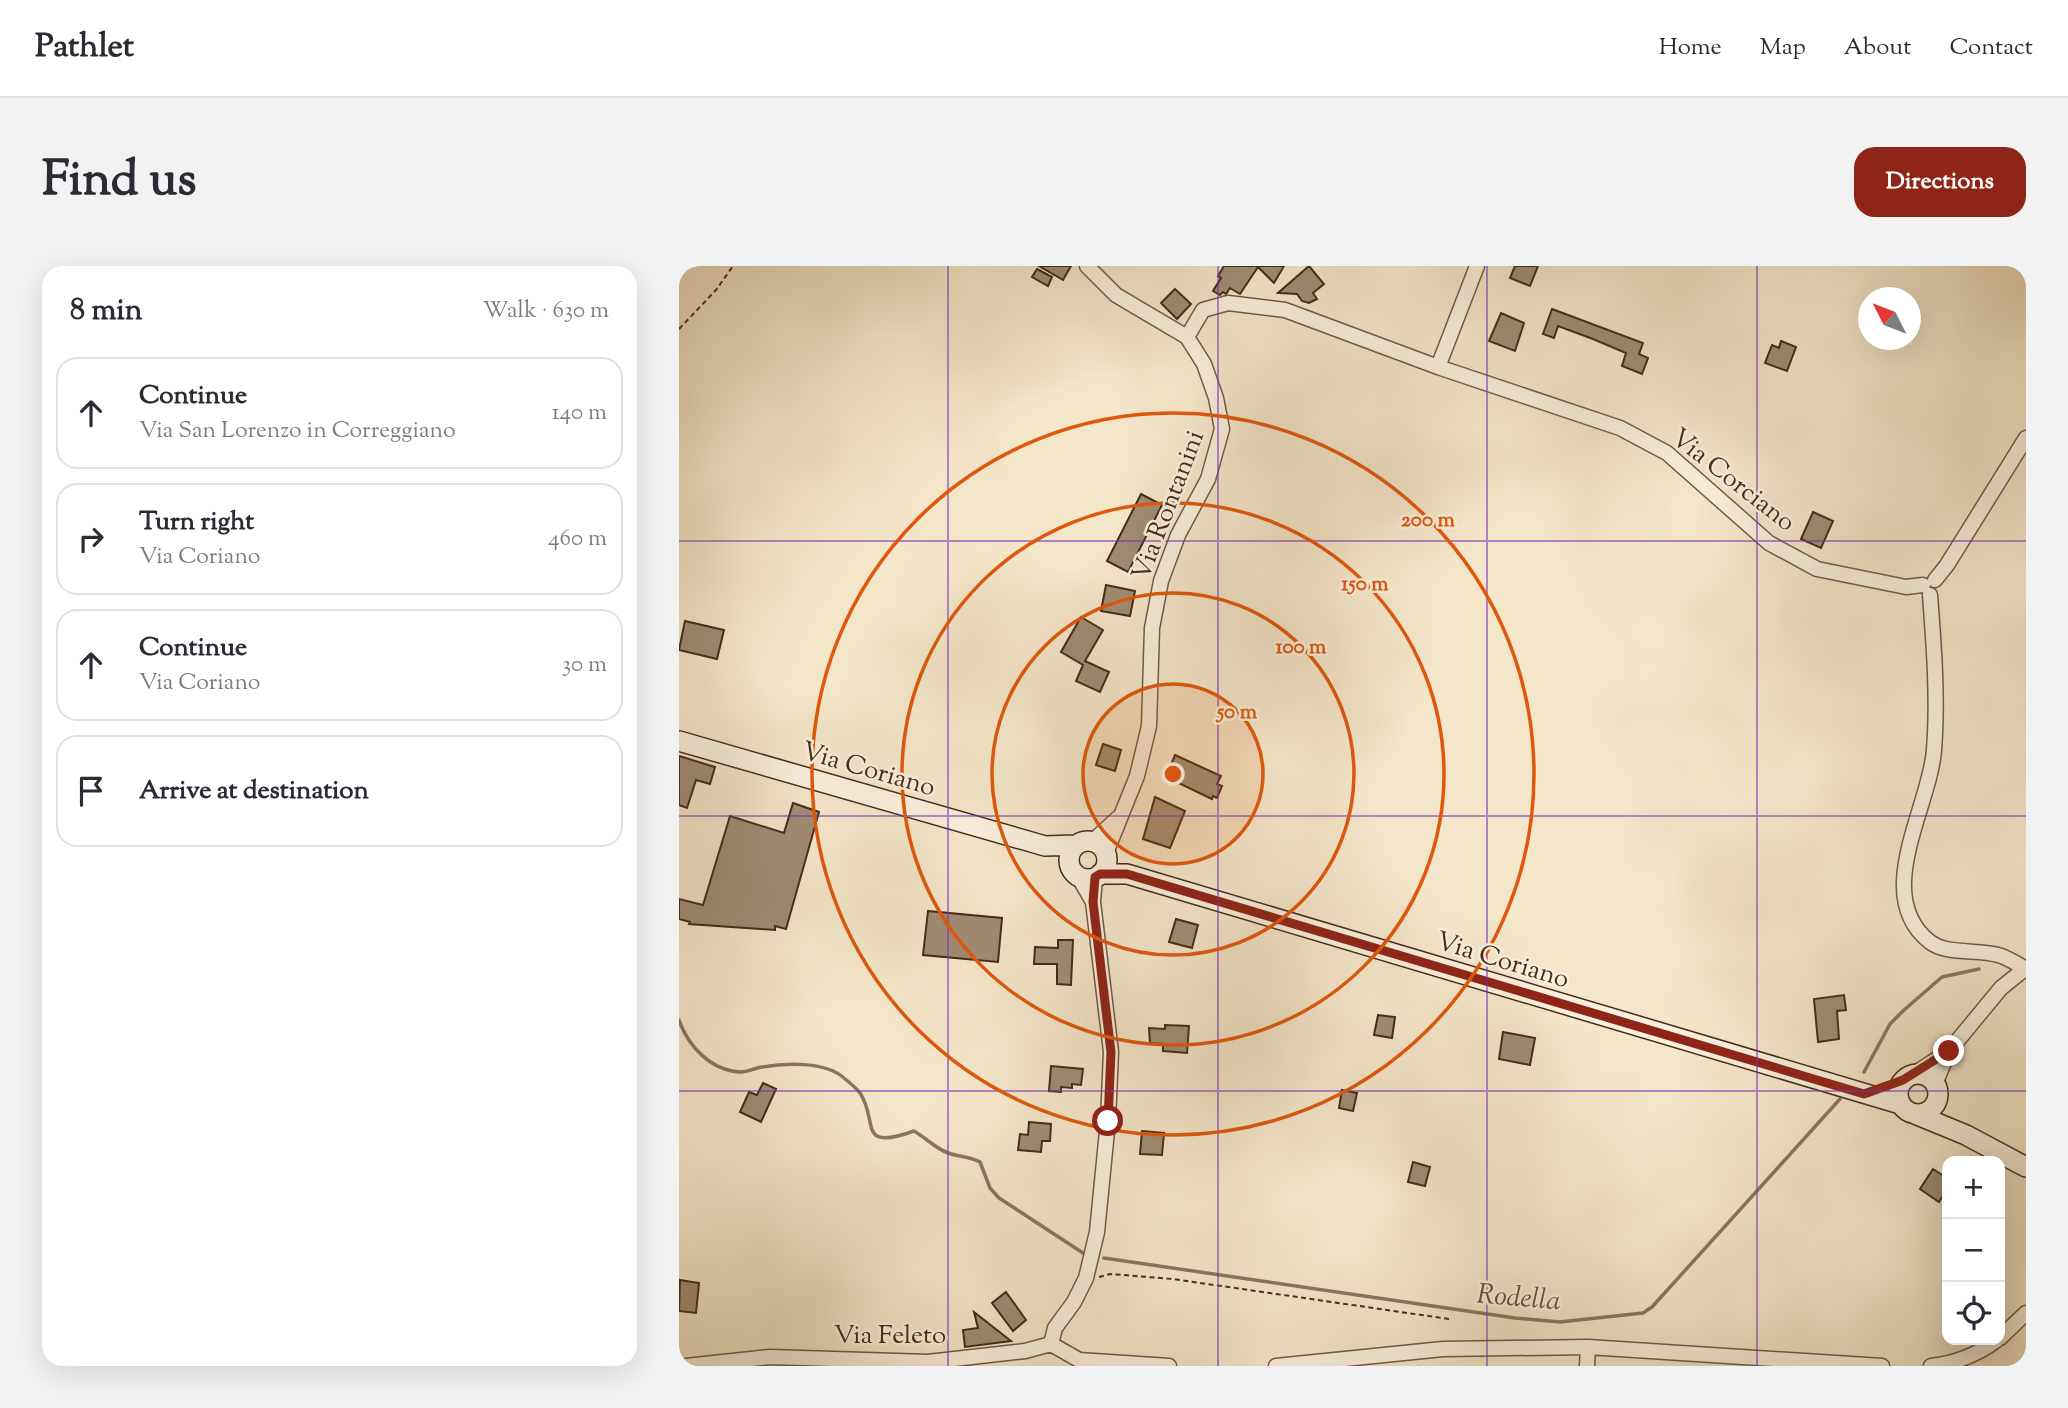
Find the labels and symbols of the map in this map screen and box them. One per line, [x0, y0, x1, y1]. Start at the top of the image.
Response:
north arrow [1858, 287, 1921, 350]
street label: Via Corciano [1662, 421, 1803, 541]
street label: Via Rontanini [1124, 426, 1215, 586]
text: 200 m [1401, 506, 1456, 536]
text: 150 m [1341, 570, 1389, 600]
text: 100 m [1276, 633, 1327, 663]
text: 50 m [1215, 698, 1258, 728]
street label: Via Coriano [797, 734, 939, 807]
centre of rings [1161, 762, 1185, 786]
street label: Via Coriano [1431, 924, 1573, 999]
route end [1933, 1035, 1964, 1066]
route start [1092, 1105, 1123, 1136]
water label: Rodella [1475, 1275, 1562, 1323]
street label: Via Feleto [834, 1318, 946, 1355]

